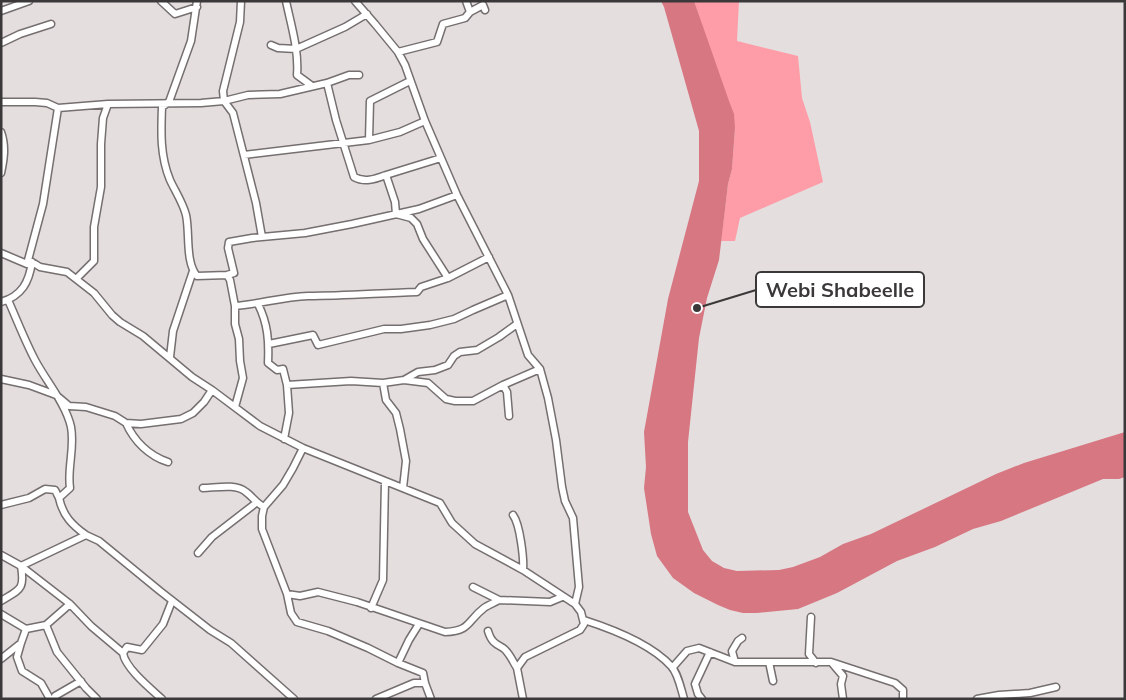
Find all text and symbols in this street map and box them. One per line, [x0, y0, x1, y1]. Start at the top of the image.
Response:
callout: Webi Shabeelle [756, 272, 924, 307]
text: Webi Shabeelle [766, 277, 914, 302]

